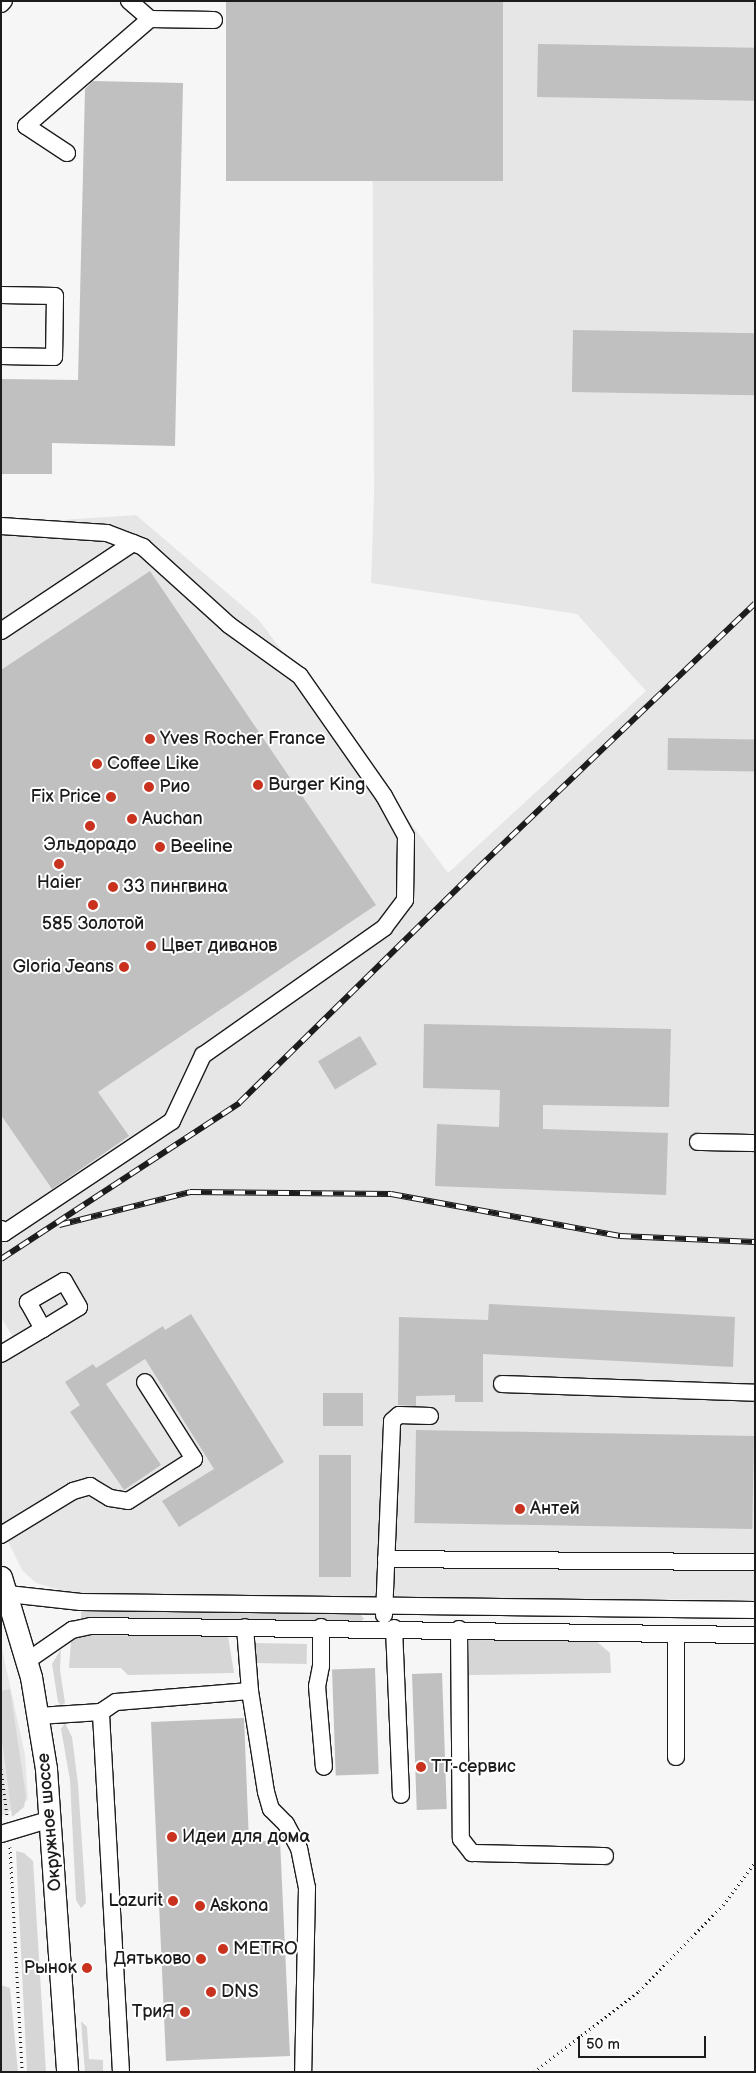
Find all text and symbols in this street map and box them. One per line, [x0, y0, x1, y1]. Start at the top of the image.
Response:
place label: Yves Rocher France [160, 728, 325, 750]
marker: Yves Rocher France [144, 733, 156, 745]
place label: Coffee Like [107, 753, 199, 775]
marker: Coffee Like [91, 758, 103, 770]
place label: Burger King [268, 774, 365, 796]
place label: Рио [159, 776, 190, 798]
marker: Burger King [252, 779, 264, 791]
marker: Рио [143, 781, 155, 793]
place label: Fix Price [30, 786, 101, 808]
marker: Fix Price [105, 791, 117, 803]
place label: Auchan [142, 808, 203, 830]
marker: Auchan [126, 813, 138, 825]
marker: Эльдорадо [84, 820, 96, 832]
place label: Эльдорадо [44, 834, 136, 856]
place label: Beeline [170, 836, 233, 858]
marker: Beeline [154, 841, 166, 853]
marker: Haier [53, 858, 65, 870]
place label: Haier [37, 872, 81, 894]
place label: 33 пингвина [123, 876, 228, 898]
marker: 33 пингвина [107, 881, 119, 893]
marker: 585 Золотой [87, 899, 99, 911]
place label: 585 Золотой [42, 913, 144, 935]
place label: Цвет диванов [161, 935, 277, 957]
marker: Цвет диванов [145, 940, 157, 952]
place label: Gloria Jeans [12, 956, 114, 978]
marker: Gloria Jeans [118, 961, 130, 973]
place label: Антей [530, 1498, 580, 1520]
marker: Антей [514, 1503, 526, 1515]
street label: Окружное шоссе [33, 1752, 67, 1892]
place label: ТТ-сервис [431, 1756, 516, 1778]
marker: ТТ-сервис [415, 1761, 427, 1773]
place label: Идеи для дома [182, 1826, 310, 1848]
marker: Идеи для дома [166, 1831, 178, 1843]
place label: Lazurit [108, 1890, 163, 1912]
marker: Lazurit [167, 1895, 179, 1907]
place label: Askona [210, 1895, 268, 1917]
marker: Askona [194, 1900, 206, 1912]
place label: METRO [233, 1938, 298, 1960]
marker: METRO [217, 1943, 229, 1955]
place label: Дятьково [114, 1948, 191, 1970]
marker: Дятьково [195, 1953, 207, 1965]
place label: Рынок [24, 1957, 77, 1979]
marker: Рынок [81, 1962, 93, 1974]
place label: DNS [221, 1981, 259, 2003]
marker: DNS [205, 1986, 217, 1998]
place label: ТриЯ [132, 2001, 175, 2023]
marker: ТриЯ [179, 2006, 191, 2018]
scale bar [581, 2026, 708, 2058]
text: 50 m [586, 2035, 620, 2054]

